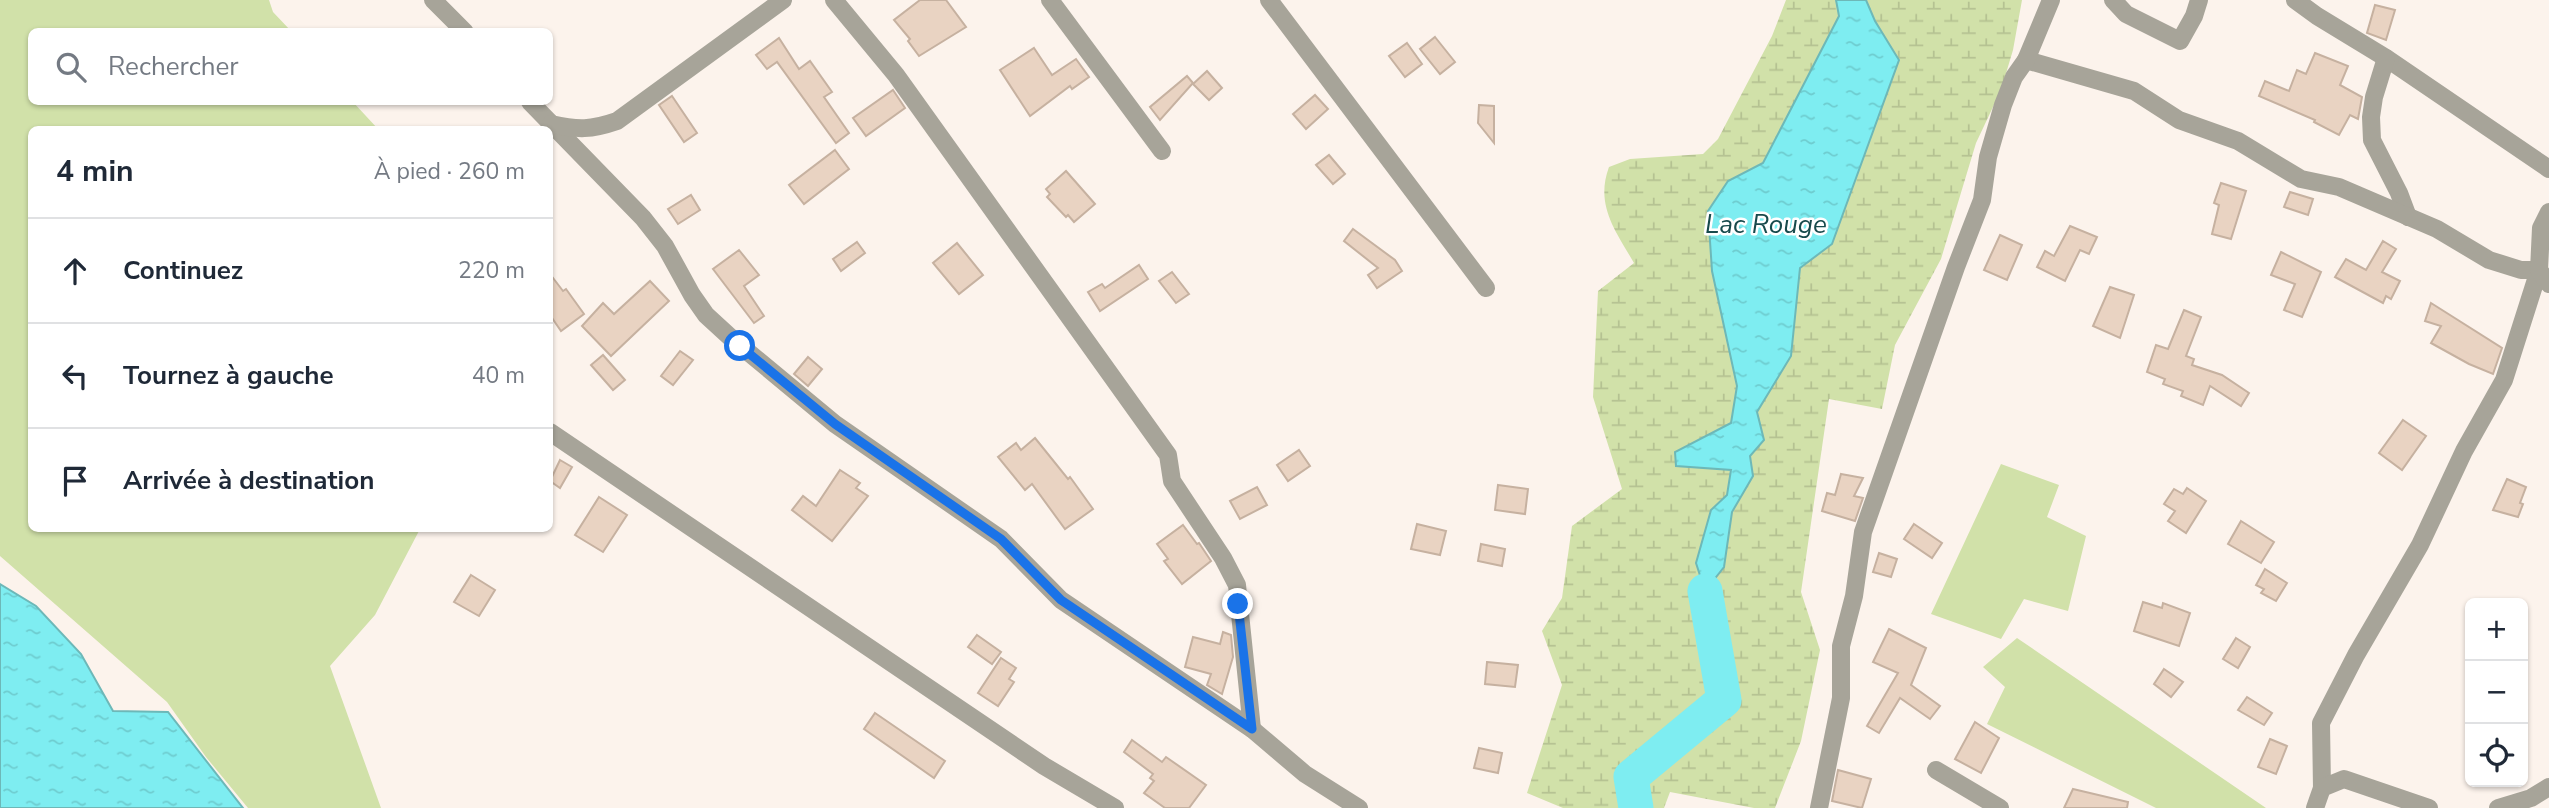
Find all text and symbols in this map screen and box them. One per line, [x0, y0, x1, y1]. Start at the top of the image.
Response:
search box [28, 28, 553, 105]
icon: search [52, 48, 90, 86]
text: Rechercher [108, 49, 239, 84]
text: 4 min [56, 151, 134, 192]
text: À pied · 260 m [374, 156, 525, 187]
water label: Lac Rouge [1705, 207, 1827, 242]
icon: ahead [56, 252, 94, 290]
text: Continuez [123, 253, 243, 288]
text: 220 m [458, 255, 525, 286]
route start [724, 330, 755, 361]
icon: left [56, 357, 94, 395]
text: Tournez à gauche [123, 358, 334, 393]
text: 40 m [472, 360, 525, 391]
icon: arrive [56, 462, 94, 500]
text: Arrivée à destination [123, 463, 374, 498]
route end [1222, 588, 1253, 619]
map controls [2465, 598, 2528, 787]
button: + [2465, 598, 2528, 661]
button: − [2465, 661, 2528, 724]
button: locate [2465, 724, 2528, 787]

